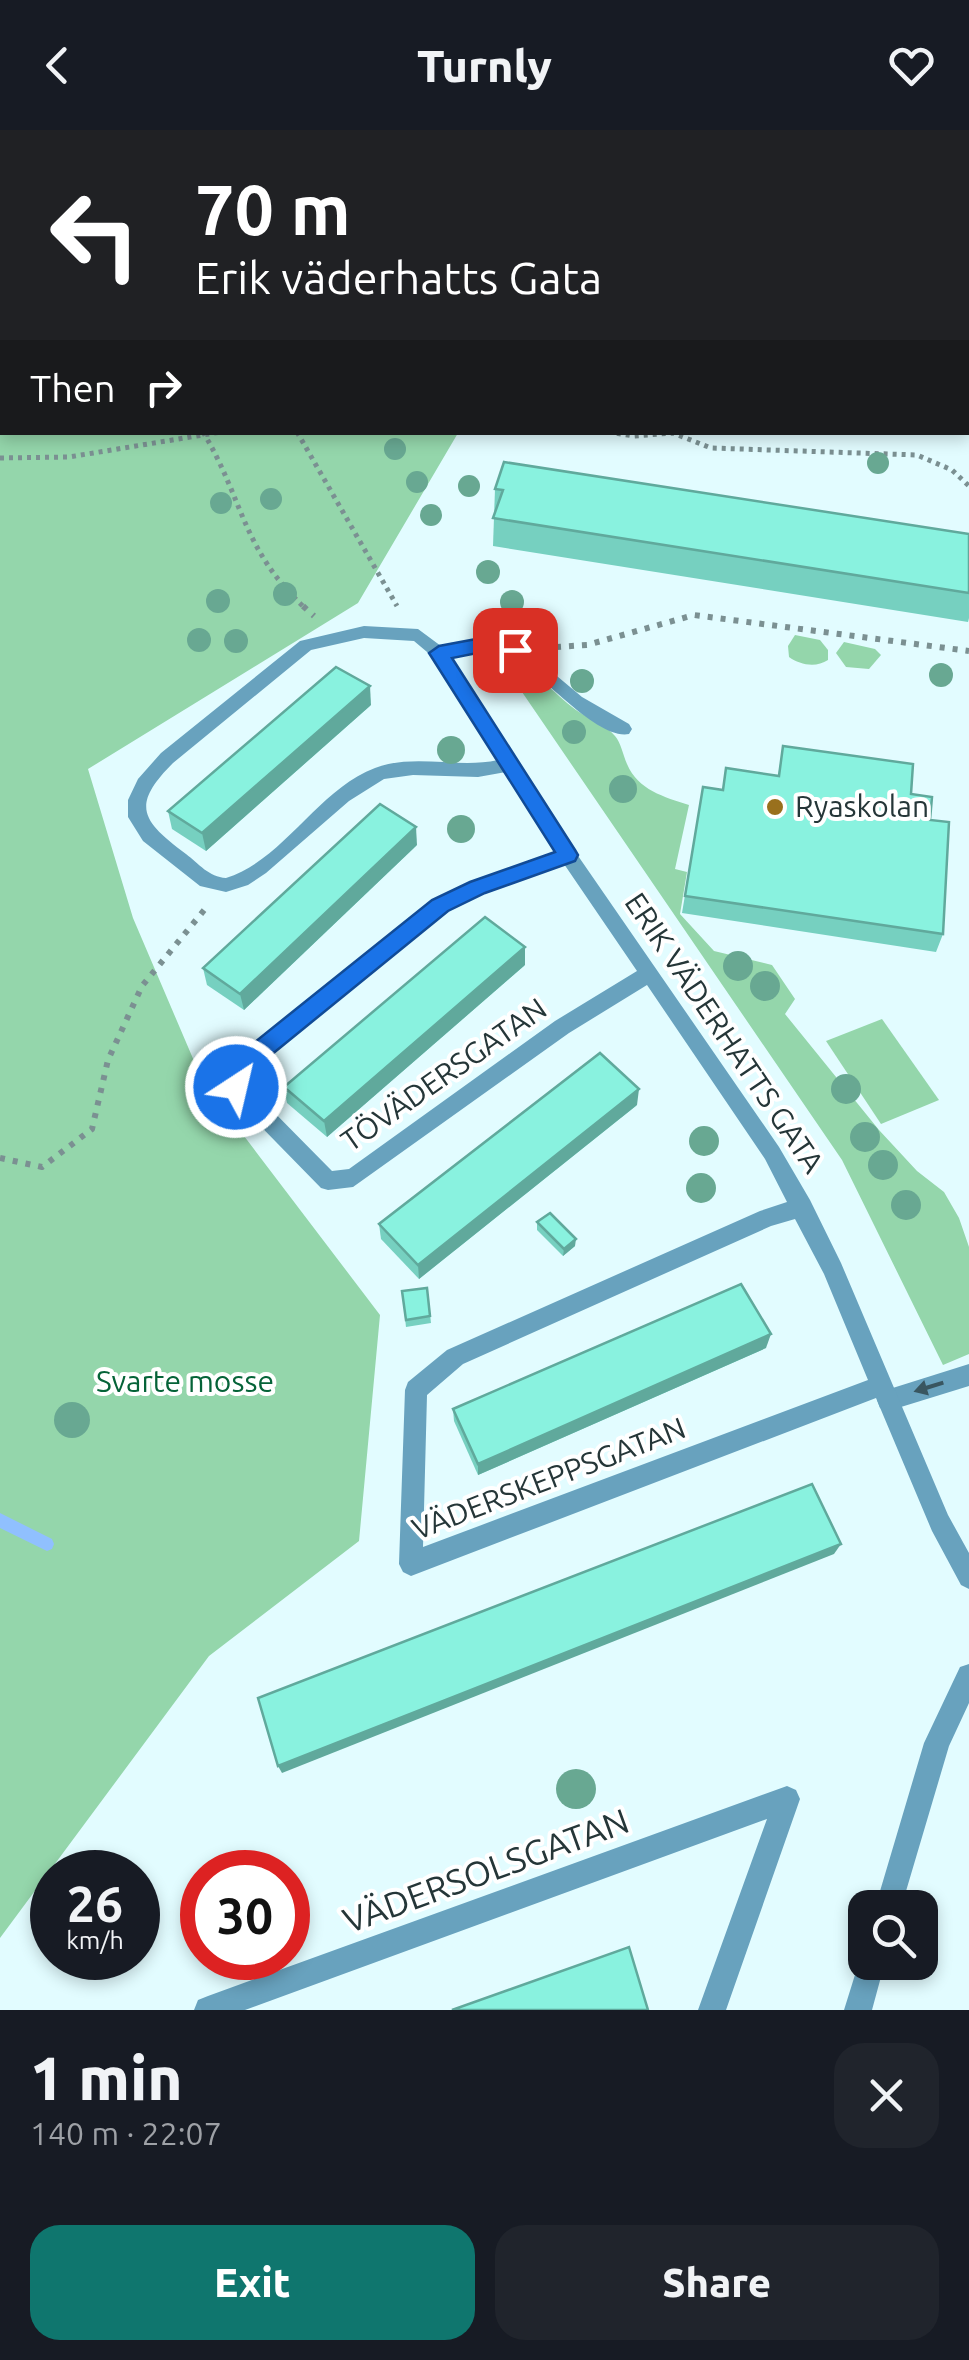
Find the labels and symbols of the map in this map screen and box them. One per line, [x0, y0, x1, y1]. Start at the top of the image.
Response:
pin [473, 608, 558, 693]
place label: Ryaskolan [795, 789, 929, 823]
marker: Ryaskolan [764, 796, 786, 818]
street label: ERIK VÄDERHATTS GATA [619, 886, 831, 1179]
street label: TÖVÄDERSGATAN [334, 991, 552, 1158]
position arrow [184, 1035, 288, 1139]
park label: Svarte mosse [96, 1364, 274, 1398]
one-way arrow [913, 1380, 943, 1395]
street label: VÄDERSKEPPSGATAN [407, 1410, 690, 1546]
street label: VÄDERSOLSGATAN [337, 1800, 634, 1940]
speed limit sign: 30 [180, 1850, 310, 1980]

